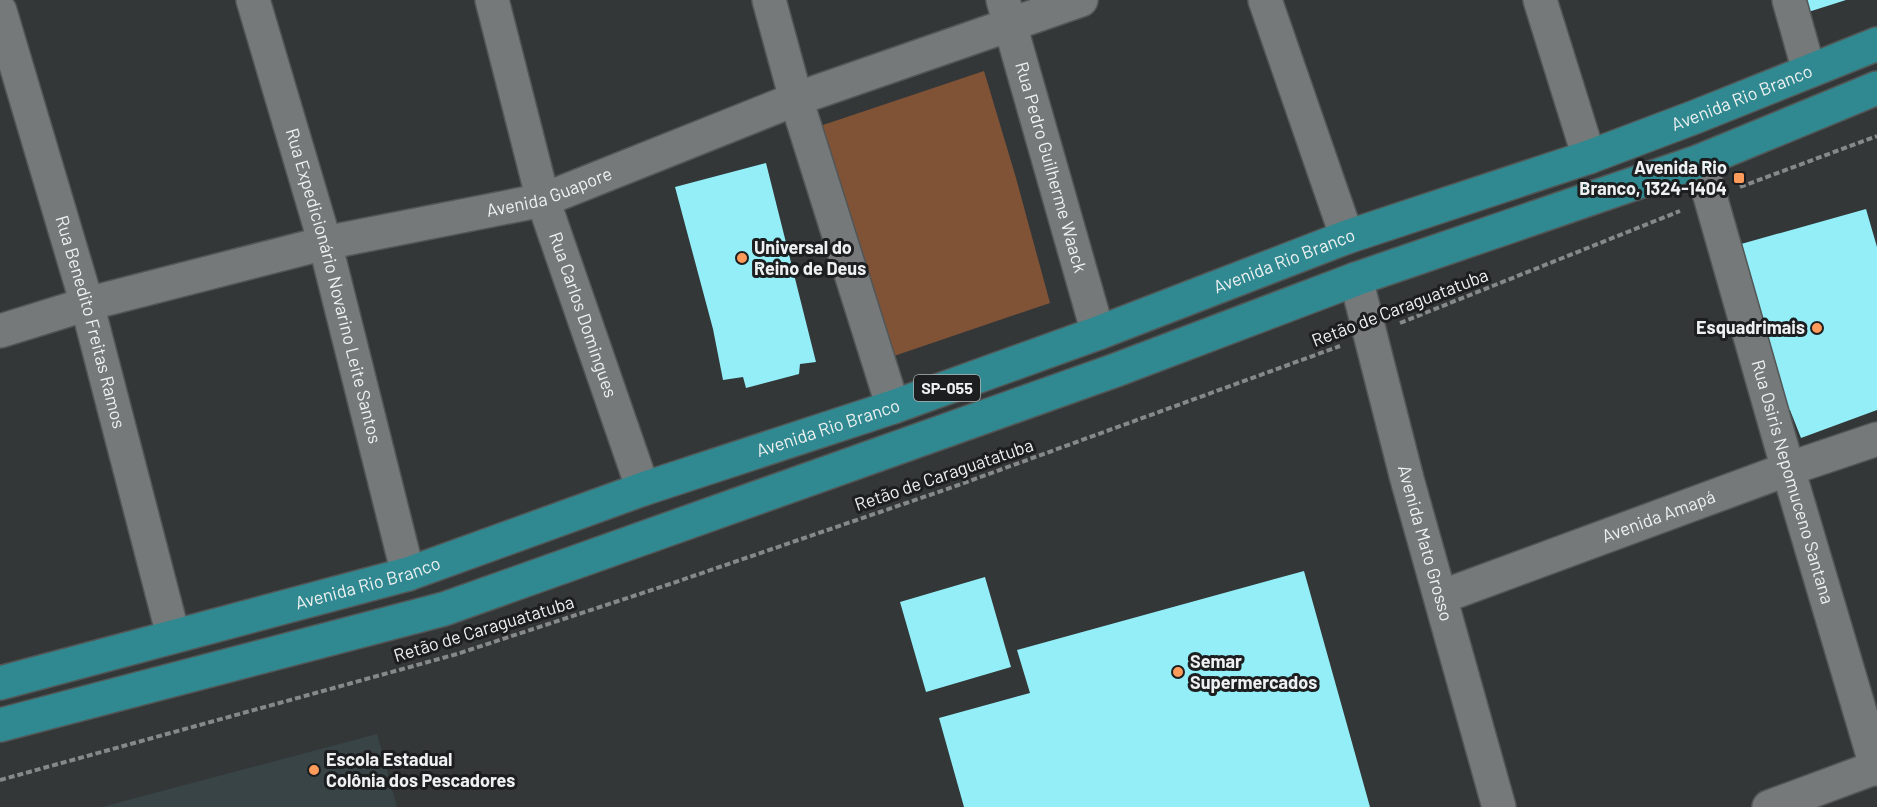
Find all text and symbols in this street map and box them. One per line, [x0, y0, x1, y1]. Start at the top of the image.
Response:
street label: Rua Pedro Guilherme Waack [1011, 59, 1092, 275]
street label: Avenida Rio Branco [1668, 59, 1815, 135]
street label: Rua Expedicionário Novarino Leite Santos [282, 125, 387, 446]
place label: Avenida Rio Branco, 1324-1404 [1579, 156, 1727, 199]
street label: Avenida Guapore [484, 162, 615, 221]
marker: Avenida Rio Branco, 1324-1404 [1732, 171, 1746, 185]
street label: Rua Benedito Freitas Ramos [51, 213, 131, 431]
street label: Avenida Rio Branco [1210, 223, 1358, 297]
street label: Rua Carlos Domingues [545, 229, 623, 400]
place label: Universal do Reino de Deus [754, 236, 866, 279]
marker: Universal do Reino de Deus [735, 251, 749, 265]
street label: Retão de Caraguatatuba [1308, 263, 1491, 351]
place label: Esquadrimais [1696, 316, 1805, 338]
marker: Esquadrimais [1810, 321, 1824, 335]
street label: Rua Osiris Nepomuceno Santana [1747, 357, 1839, 606]
road number: SP-055 [914, 375, 980, 401]
street label: Avenida Rio Branco [753, 393, 903, 461]
street label: Retão de Caraguatatuba [851, 433, 1036, 515]
street label: Avenida Mato Grosso [1394, 462, 1458, 623]
street label: Avenida Amapá [1599, 485, 1718, 547]
street label: Avenida Rio Branco [293, 551, 443, 614]
street label: Retão de Caraguatatuba [391, 590, 577, 666]
place label: Semar Supermercados [1190, 650, 1317, 693]
marker: Semar Supermercados [1171, 665, 1185, 679]
place label: Escola Estadual Colônia dos Pescadores [326, 748, 515, 791]
marker: Escola Estadual Colônia dos Pescadores [307, 763, 321, 777]

